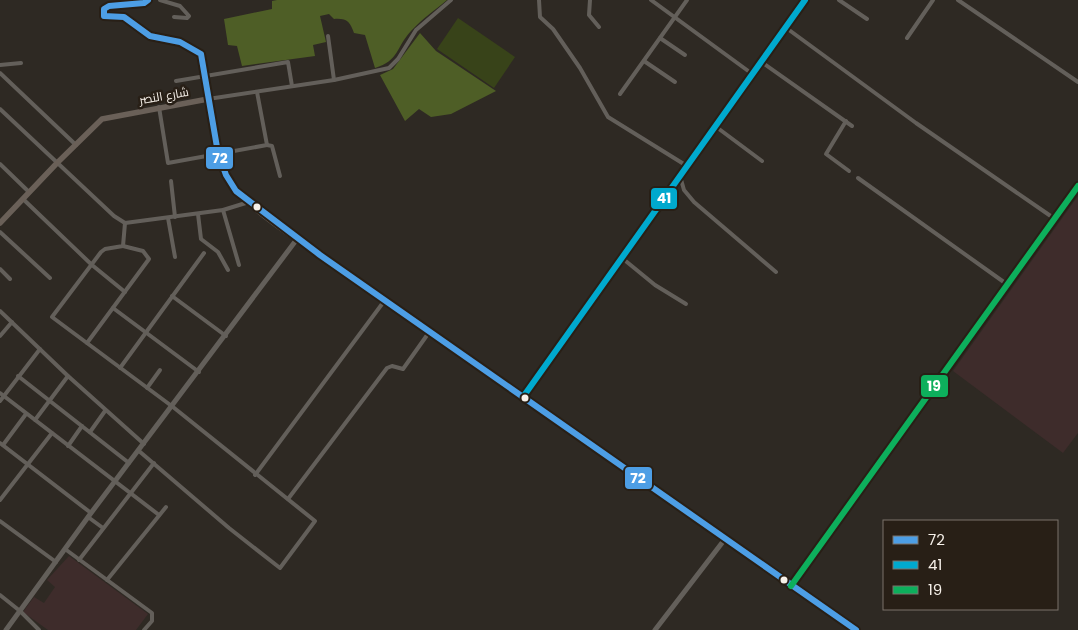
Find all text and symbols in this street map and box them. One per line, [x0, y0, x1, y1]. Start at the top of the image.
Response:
street label: شارع النصر [137, 83, 190, 108]
line badge: 72 [205, 146, 234, 170]
text: 72 [212, 148, 228, 168]
line badge: 41 [650, 187, 678, 210]
text: 41 [657, 188, 671, 208]
unlabelled marker [252, 202, 262, 212]
line badge: 19 [920, 374, 949, 398]
text: 19 [927, 376, 941, 396]
unlabelled marker [520, 393, 530, 403]
line badge: 72 [624, 466, 653, 490]
text: 72 [630, 468, 646, 488]
legend [883, 520, 1058, 610]
text: 72 [928, 529, 945, 550]
text: 41 [928, 554, 942, 575]
unlabelled marker [779, 575, 789, 585]
text: 19 [928, 579, 942, 600]

